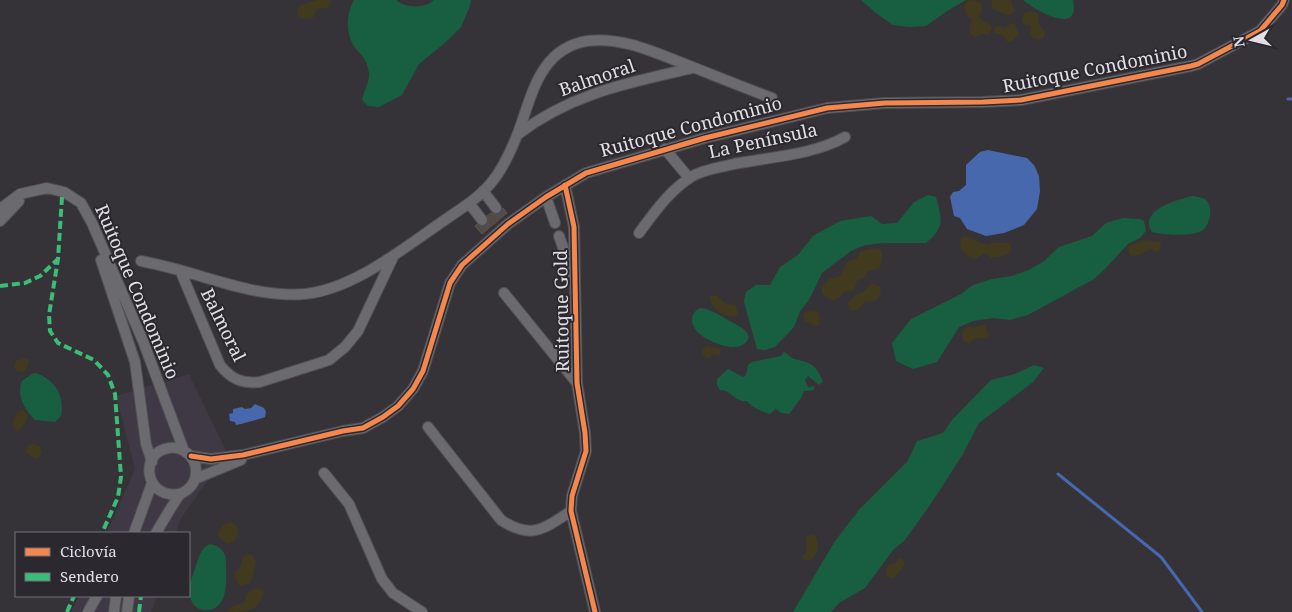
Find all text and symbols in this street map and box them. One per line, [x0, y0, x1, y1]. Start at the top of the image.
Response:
north arrow [1227, 15, 1277, 65]
text: N [1228, 35, 1249, 49]
street label: Ruitoque Condominio [1000, 38, 1189, 98]
street label: Balmoral [556, 53, 638, 101]
street label: Ruitoque Condominio [597, 90, 784, 162]
street label: La Península [706, 117, 819, 163]
street label: Ruitoque Condominio [90, 201, 186, 383]
street label: Ruitoque Gold [548, 250, 574, 372]
street label: Balmoral [196, 284, 252, 366]
legend [15, 532, 190, 597]
text: Ciclovía [60, 541, 117, 561]
text: Sendero [60, 566, 119, 586]

